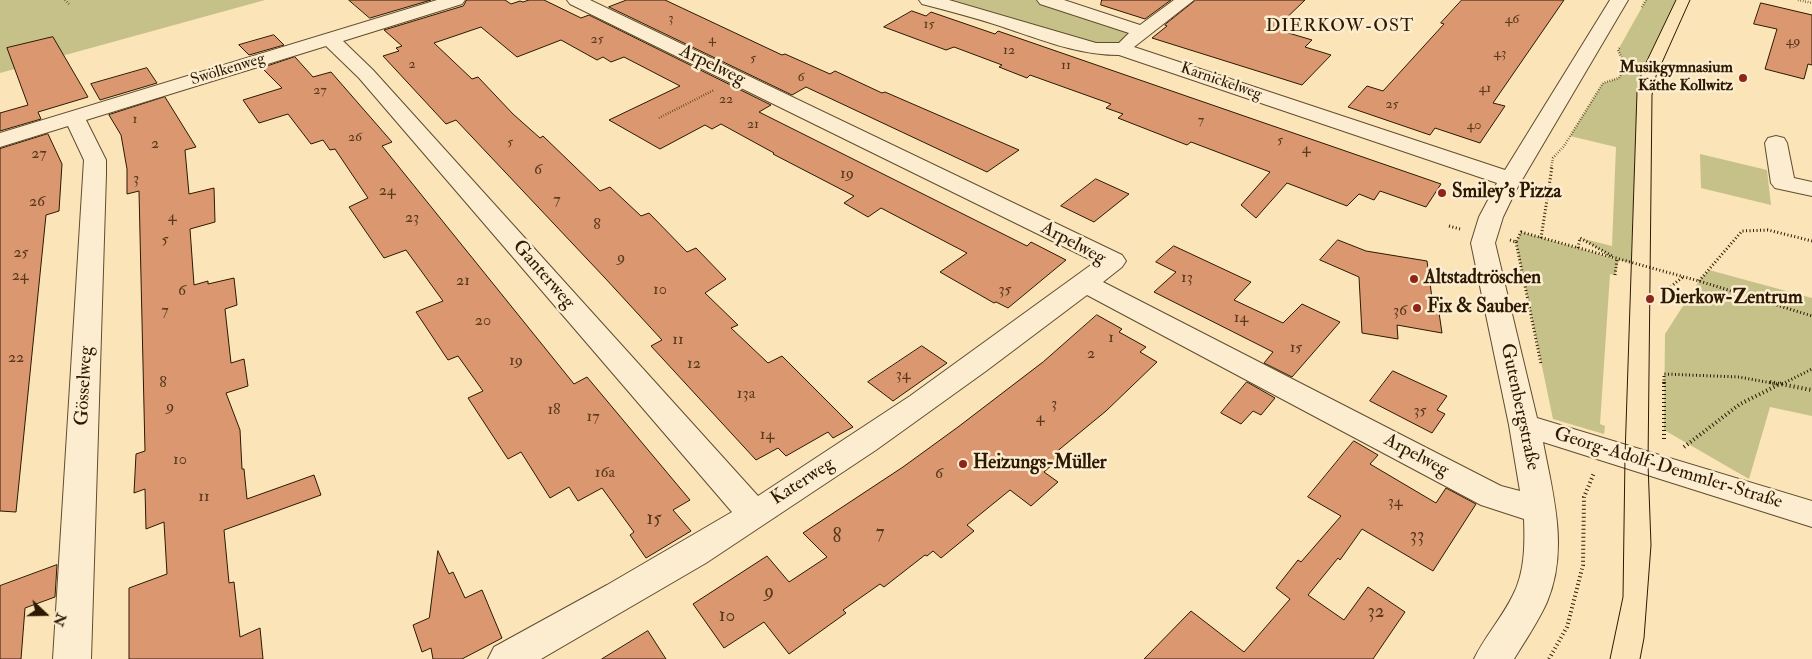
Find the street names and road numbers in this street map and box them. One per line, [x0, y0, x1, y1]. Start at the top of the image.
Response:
street label: Arpelweg [675, 40, 749, 92]
street label: Swölkenweg [189, 50, 267, 90]
street label: Karnickelweg [1178, 59, 1264, 105]
street label: Arpelweg [1037, 217, 1109, 271]
street label: Ganterweg [507, 236, 579, 314]
street label: Gutenbergstraße [1494, 342, 1544, 472]
street label: Gösselweg [72, 346, 98, 426]
street label: Georg-Adolf-Demmler-Straße [1551, 423, 1785, 515]
street label: Arpelweg [1380, 429, 1452, 483]
street label: Katerweg [767, 453, 839, 511]

